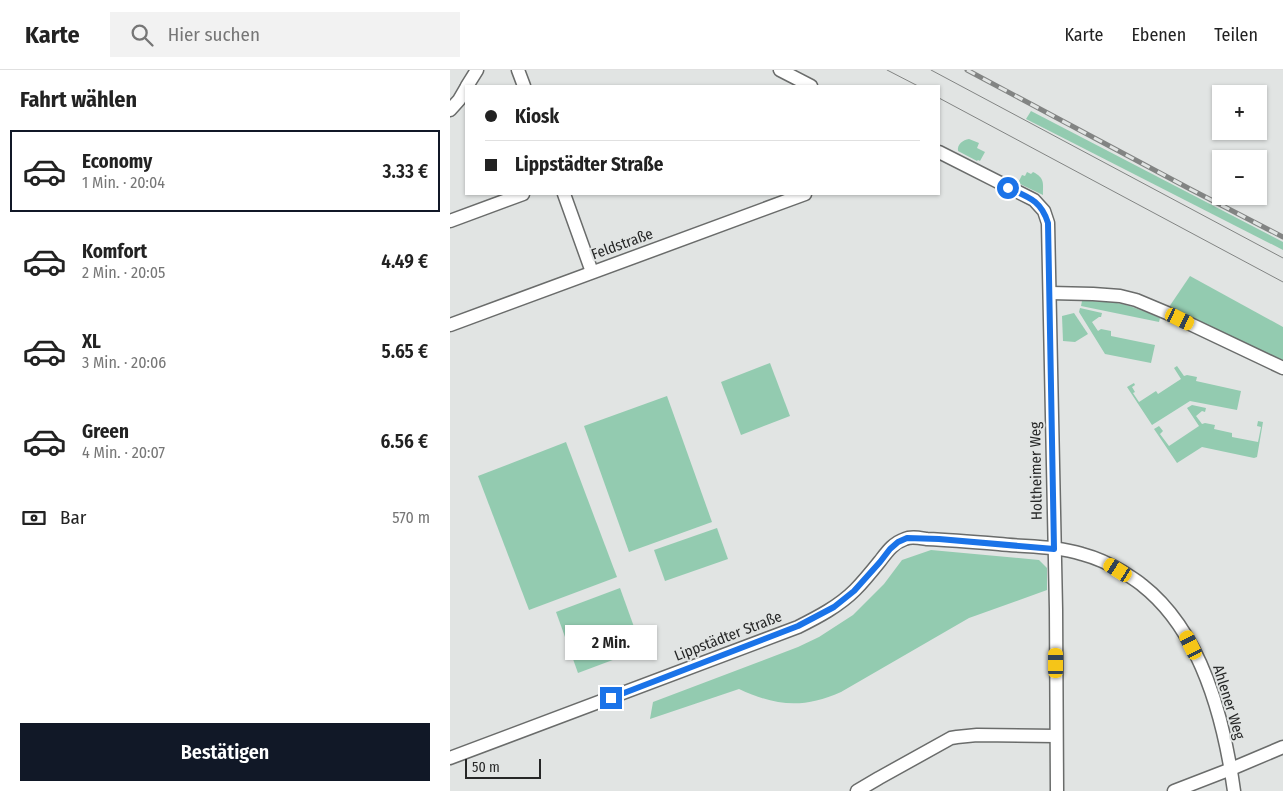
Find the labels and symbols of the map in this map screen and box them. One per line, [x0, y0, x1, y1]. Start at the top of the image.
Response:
route start [997, 177, 1019, 199]
street label: Feldstraße [589, 225, 655, 263]
car [1163, 306, 1196, 332]
street label: Holtheimer Weg [1026, 422, 1046, 520]
car [1101, 556, 1134, 584]
street label: Lippstädter Straße [672, 607, 784, 665]
callout: 2 Min. [565, 626, 657, 660]
car [1177, 628, 1204, 662]
car [1048, 648, 1063, 678]
street label: Ahlener Weg [1209, 663, 1249, 741]
route end [600, 687, 622, 709]
scale bar [465, 756, 541, 779]

